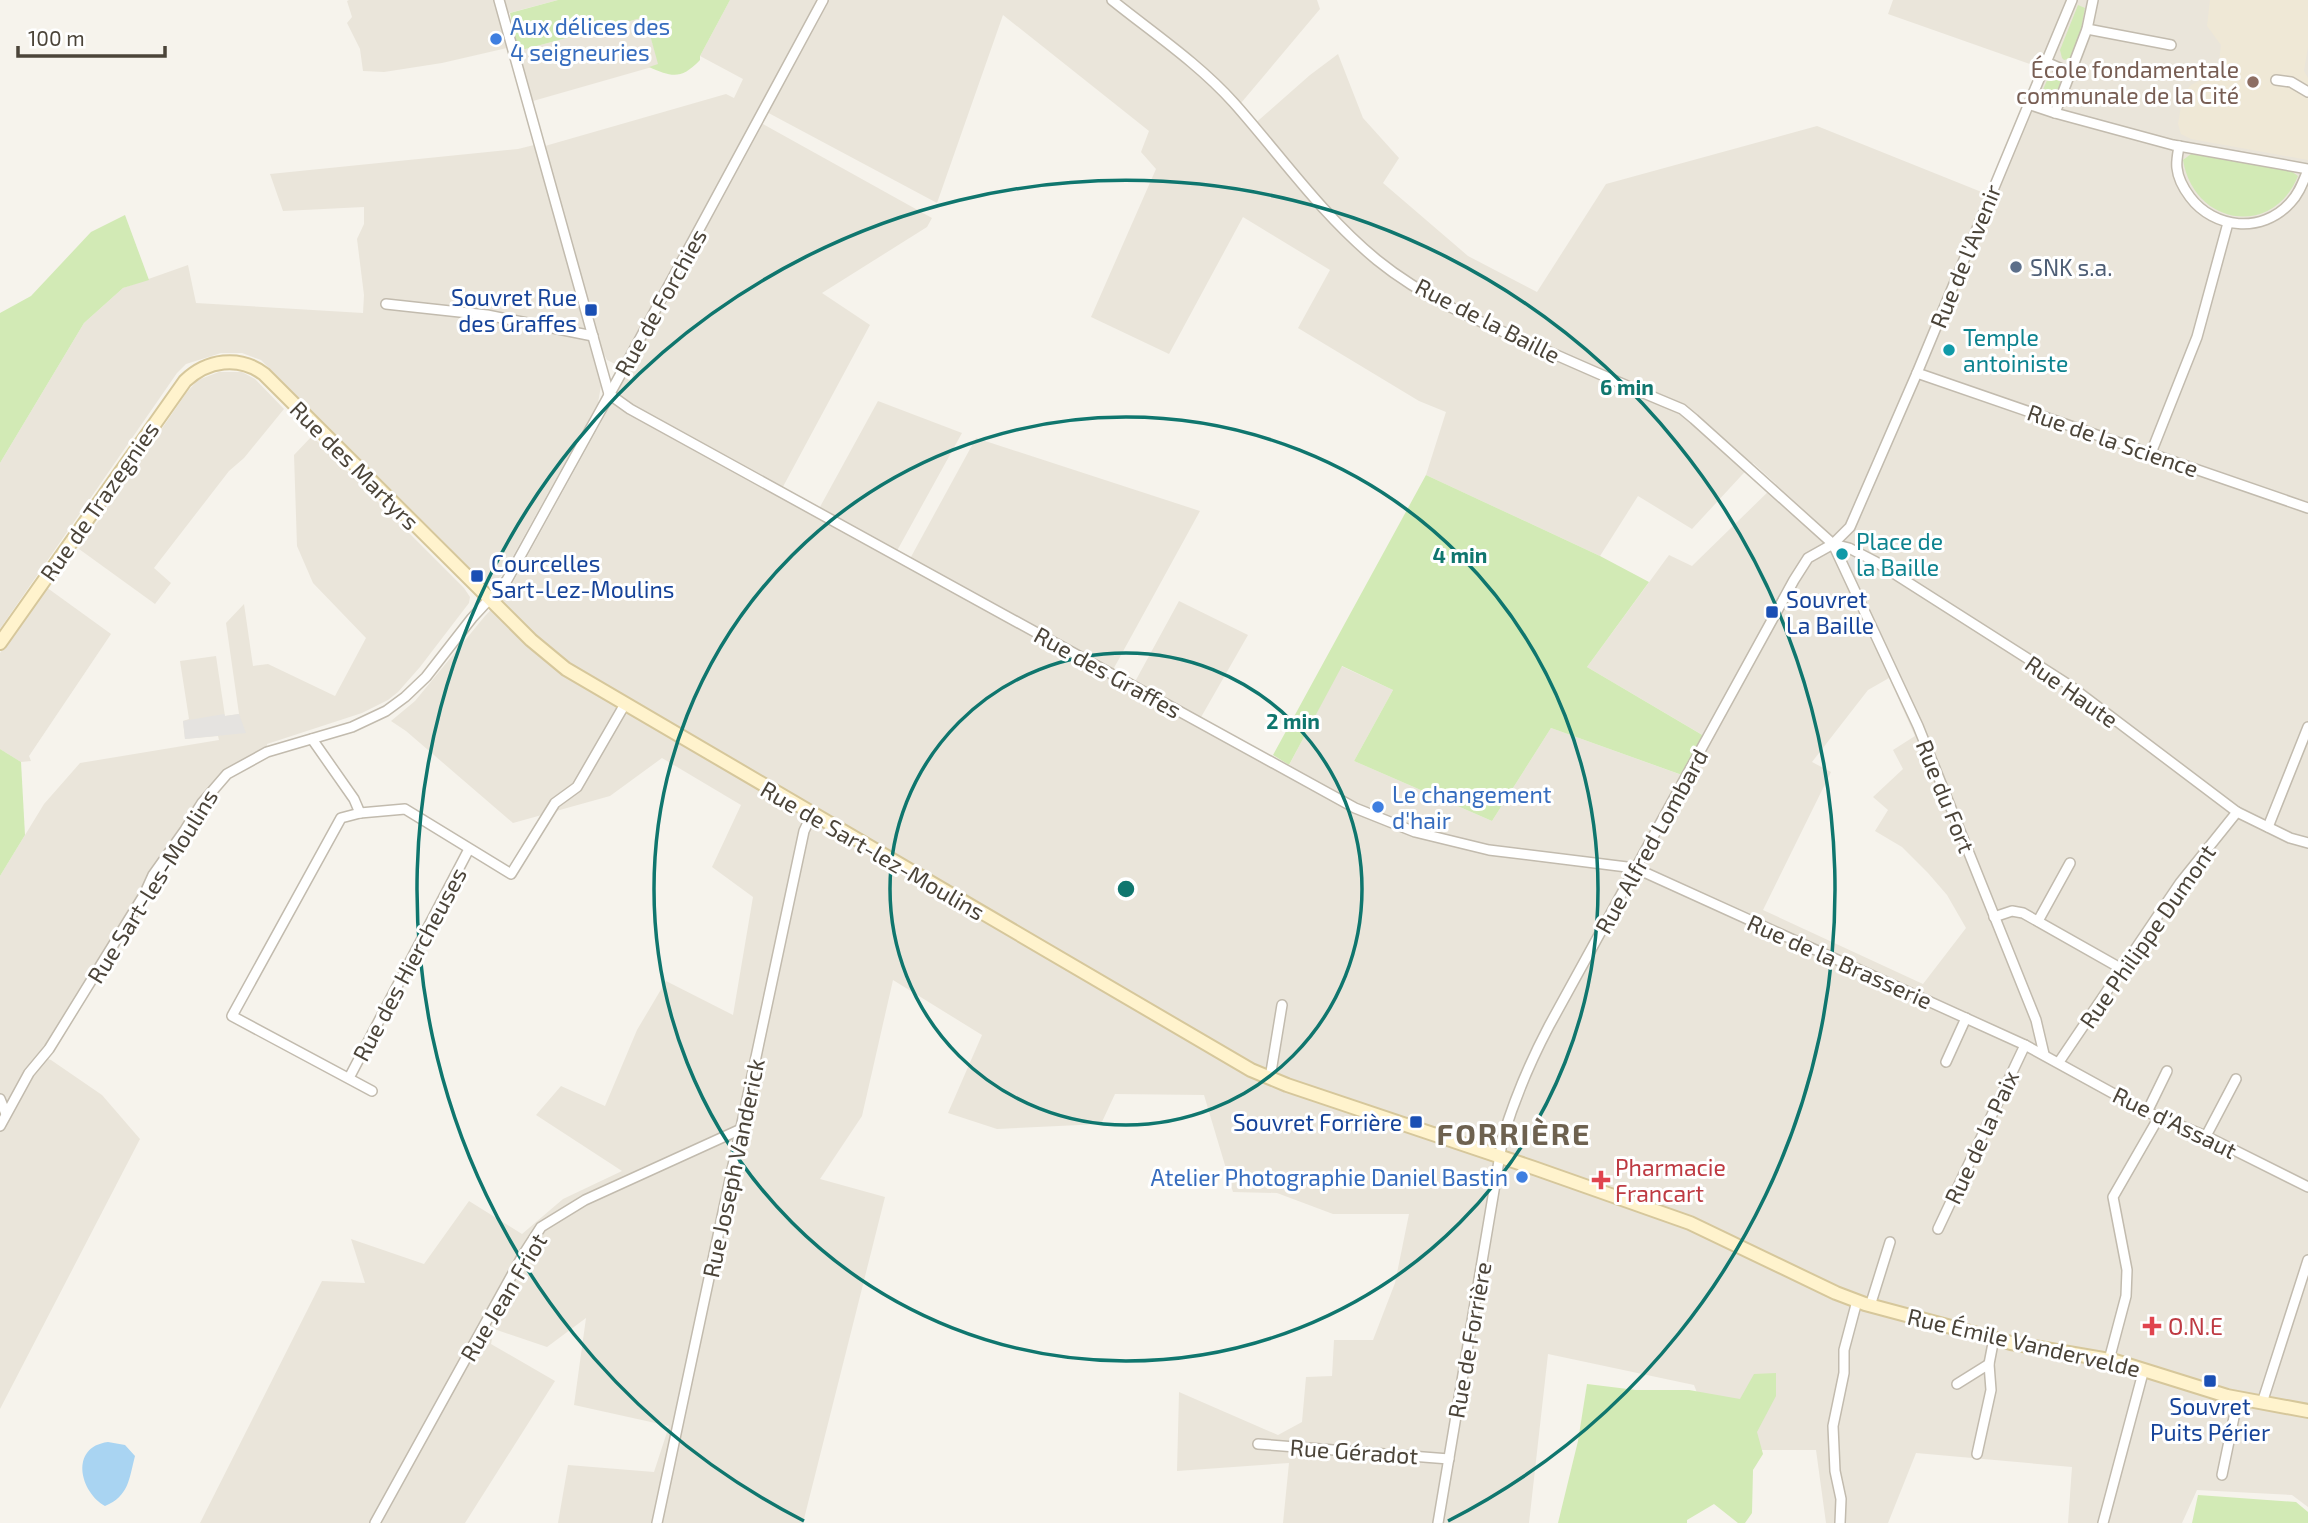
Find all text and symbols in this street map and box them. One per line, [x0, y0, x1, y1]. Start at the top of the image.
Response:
place label: Aux délices des 4 seigneuries [510, 12, 670, 66]
scale bar [18, 14, 164, 58]
text: 100 m [28, 25, 85, 50]
marker: Aux délices des 4 seigneuries [488, 31, 504, 47]
place label: École fondamentale communale de la Cité [2016, 55, 2239, 109]
marker: École fondamentale communale de la Cité [2245, 74, 2261, 90]
street label: Rue de l'Avenir [1923, 180, 2007, 332]
street label: Rue de Forchies [608, 224, 712, 380]
place label: SNK s.a. [2030, 253, 2112, 281]
marker: SNK s.a. [2008, 259, 2024, 275]
street label: Rue de la Baille [1411, 272, 1565, 368]
place label: Souvret Rue des Graffes [451, 283, 577, 337]
marker: Souvret Rue des Graffes [583, 302, 599, 318]
place label: Temple antoiniste [1963, 323, 2068, 377]
marker: Temple antoiniste [1941, 342, 1957, 358]
text: 6 min [1600, 374, 1654, 399]
street label: Rue des Martyrs [285, 395, 425, 535]
street label: Rue de la Science [2024, 398, 2202, 482]
street label: Rue de Trazegnies [34, 416, 164, 586]
place label: Place de la Baille [1856, 527, 1943, 581]
text: 4 min [1433, 542, 1487, 567]
marker: Place de la Baille [1834, 546, 1850, 562]
place label: Courcelles Sart-Lez-Moulins [491, 549, 674, 603]
marker: Courcelles Sart-Lez-Moulins [469, 568, 485, 584]
place label: Souvret La Baille [1786, 585, 1874, 639]
marker: Souvret La Baille [1764, 604, 1780, 620]
street label: Rue des Graffes [1030, 620, 1186, 724]
street label: Rue Haute [2020, 649, 2124, 733]
text: 2 min [1266, 708, 1320, 733]
street label: Rue du Fort [1911, 735, 1981, 857]
street label: Rue Alfred Lombard [1589, 744, 1713, 938]
street label: Rue de Sart-lez-Moulins [756, 774, 990, 926]
place label: Le changement d'hair [1392, 780, 1552, 834]
street label: Rue Sart-les-Moulins [81, 784, 223, 988]
marker: Le changement d'hair [1370, 799, 1386, 815]
street label: Rue Philippe Dumont [2073, 839, 2221, 1033]
street label: Rue des Hiercheuses [346, 862, 472, 1066]
centre of rings [1114, 877, 1138, 901]
street label: Rue de la Brasserie [1743, 908, 1937, 1014]
street label: Rue Joseph Vanderick [696, 1056, 770, 1280]
street label: Rue de la Paix [1938, 1066, 2024, 1208]
street label: Rue d'Assaut [2109, 1080, 2242, 1164]
place label: Souvret Forrière [1233, 1108, 1402, 1136]
marker: Souvret Forrière [1408, 1114, 1424, 1130]
district label: FORRIÈRE [1437, 1115, 1591, 1151]
place label: Pharmacie Francart [1615, 1153, 1726, 1207]
place label: Atelier Photographie Daniel Bastin [1151, 1163, 1508, 1191]
marker: Atelier Photographie Daniel Bastin [1514, 1169, 1530, 1185]
marker: Pharmacie Francart [1593, 1172, 1609, 1188]
street label: Rue Jean Friot [454, 1228, 552, 1366]
street label: Rue de Forrière [1441, 1260, 1497, 1420]
street label: Rue Émile Vandervelde [1905, 1302, 2143, 1382]
place label: O.N.E [2168, 1312, 2223, 1340]
marker: O.N.E [2142, 1316, 2162, 1336]
marker: Souvret Puits Périer [2202, 1373, 2218, 1389]
place label: Souvret Puits Périer [2150, 1392, 2270, 1446]
street label: Rue Géradot [1289, 1433, 1419, 1469]

